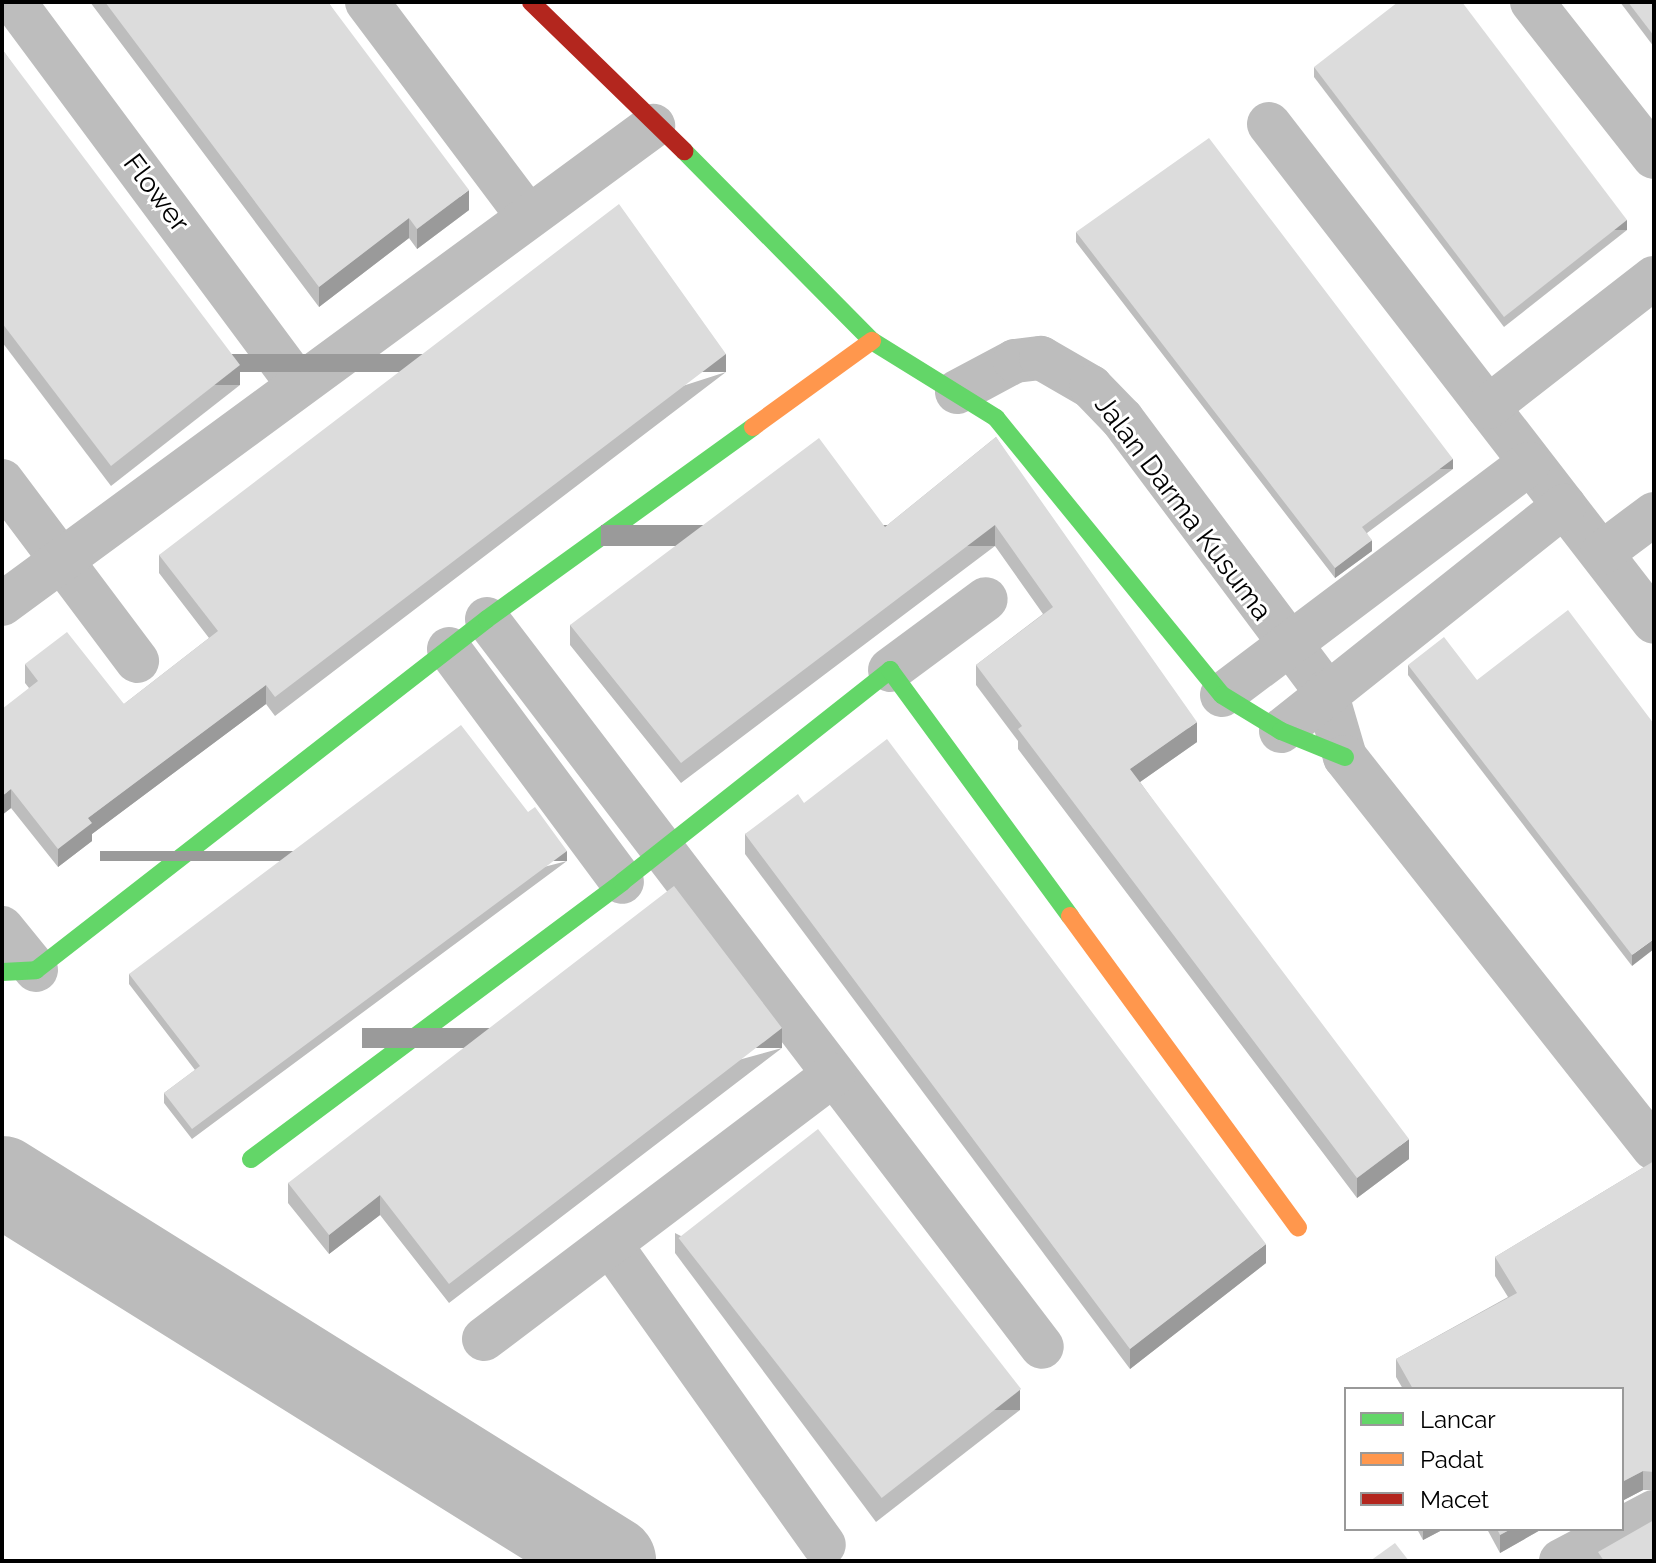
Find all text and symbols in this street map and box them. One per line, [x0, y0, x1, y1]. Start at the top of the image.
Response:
street label: Flower [116, 147, 196, 239]
street label: Jalan Darma Kusuma [1087, 389, 1279, 627]
legend [1344, 1387, 1624, 1531]
text: Lancar [1420, 1405, 1496, 1434]
text: Padat [1420, 1445, 1484, 1474]
text: Macet [1420, 1485, 1489, 1514]

